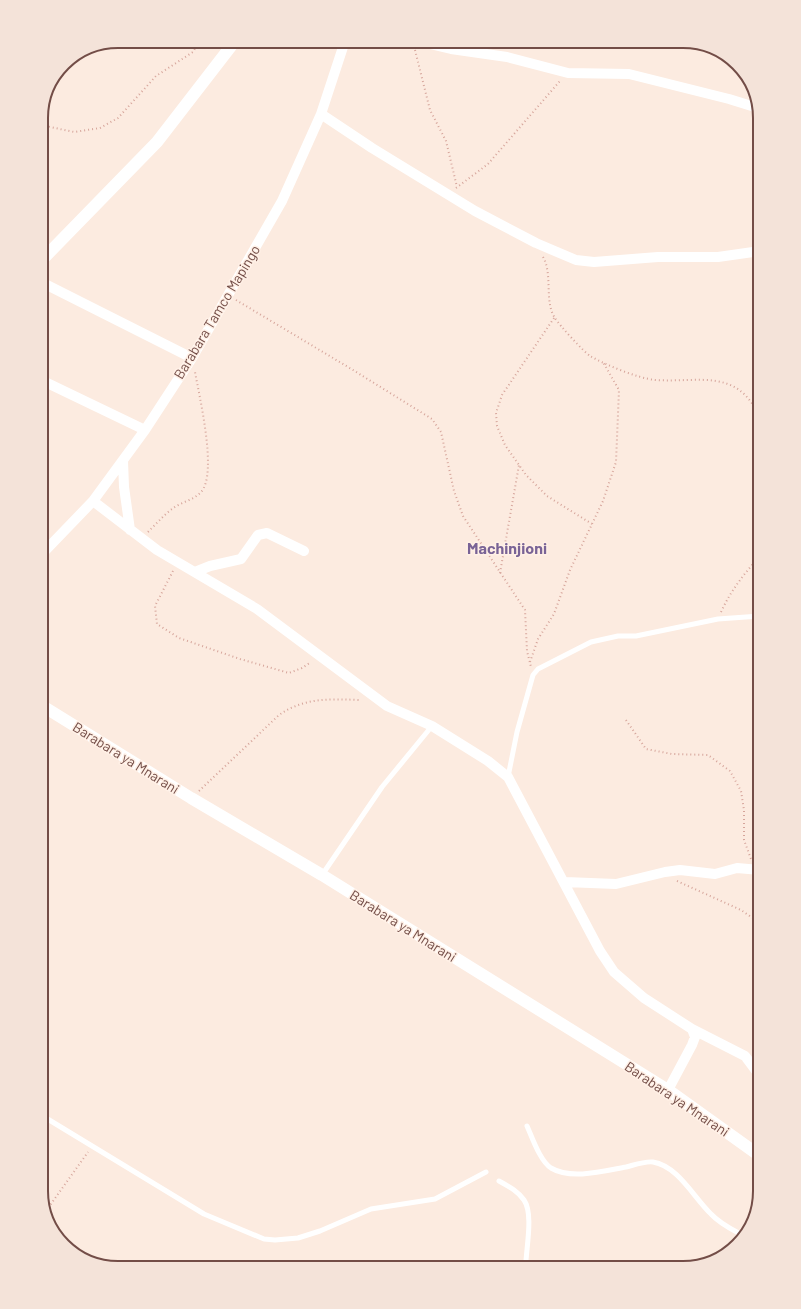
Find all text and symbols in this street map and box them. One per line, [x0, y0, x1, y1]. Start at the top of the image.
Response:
street label: Barabara Tamco Mapingo [170, 242, 263, 382]
district label: Machinjioni [467, 538, 547, 557]
street label: Barabara ya Mnarani [70, 718, 183, 797]
street label: Barabara ya Mnarani [347, 886, 460, 965]
street label: Barabara ya Mnarani [622, 1057, 733, 1140]

